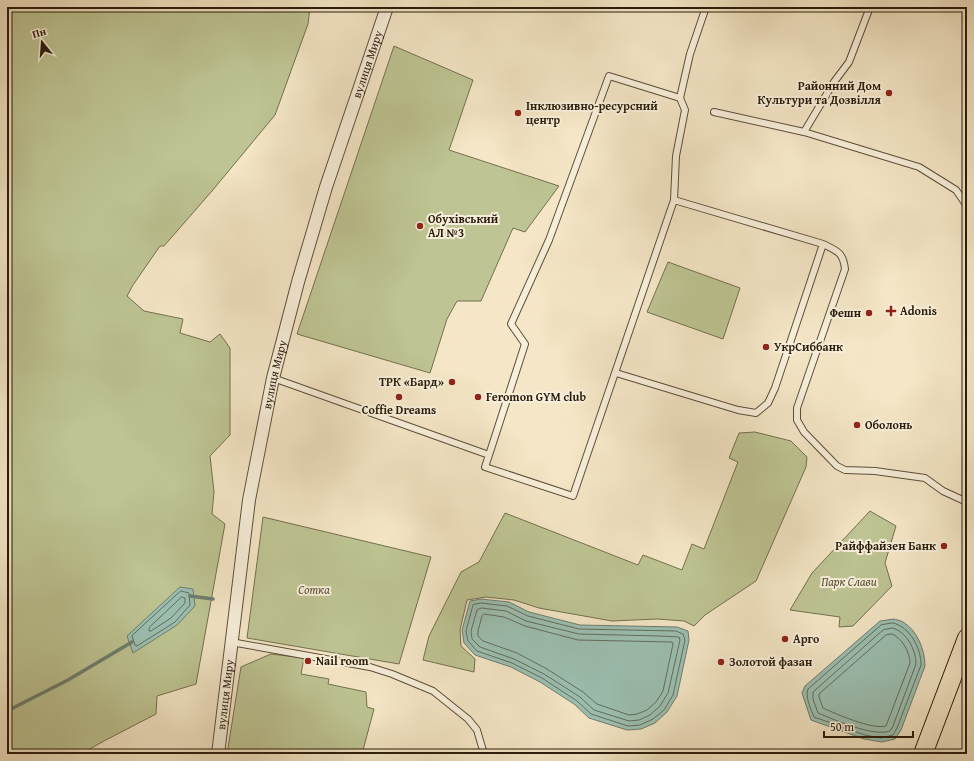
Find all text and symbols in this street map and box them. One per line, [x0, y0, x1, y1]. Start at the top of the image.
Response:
north arrow [22, 22, 62, 62]
text: Пн [30, 23, 48, 42]
street label: вулиця Миру [348, 28, 386, 100]
place label: Районний Дом Культури та Дозвілля [758, 77, 882, 108]
marker: Районний Дом Культури та Дозвілля [884, 88, 894, 98]
place label: Інклюзивно-ресурсний центр [526, 97, 658, 128]
marker: Інклюзивно-ресурсний центр [513, 108, 523, 118]
place label: Обухівський АЛ №3 [428, 210, 499, 241]
marker: Обухівський АЛ №3 [415, 221, 425, 231]
place label: Adonis [900, 302, 937, 319]
place label: Фешн [830, 304, 862, 321]
marker: Adonis [885, 305, 897, 317]
marker: Фешн [864, 308, 874, 318]
street label: вулиця Миру [258, 338, 291, 410]
place label: УкрСиббанк [774, 338, 843, 355]
marker: УкрСиббанк [761, 342, 771, 352]
place label: ТРК «Бард» [379, 373, 444, 390]
marker: ТРК «Бард» [447, 377, 457, 387]
place label: Feromon GYM club [486, 388, 586, 405]
marker: Coffie Dreams [394, 392, 404, 402]
marker: Feromon GYM club [473, 392, 483, 402]
place label: Coffie Dreams [362, 401, 436, 418]
place label: Оболонь [865, 416, 912, 433]
marker: Оболонь [852, 420, 862, 430]
place label: Райффайзен Банк [835, 537, 936, 554]
marker: Райффайзен Банк [939, 541, 949, 551]
park label: Парк Слави [821, 573, 877, 590]
park label: Сотка [298, 581, 330, 598]
place label: Арго [793, 630, 820, 647]
marker: Арго [780, 634, 790, 644]
place label: Nail room [316, 652, 369, 669]
place label: Золотой фазан [729, 653, 813, 670]
marker: Nail room [303, 656, 313, 666]
marker: Золотой фазан [716, 657, 726, 667]
street label: вулиця Миру [212, 658, 237, 730]
scale bar [824, 713, 913, 739]
text: 50 m [830, 718, 854, 735]

